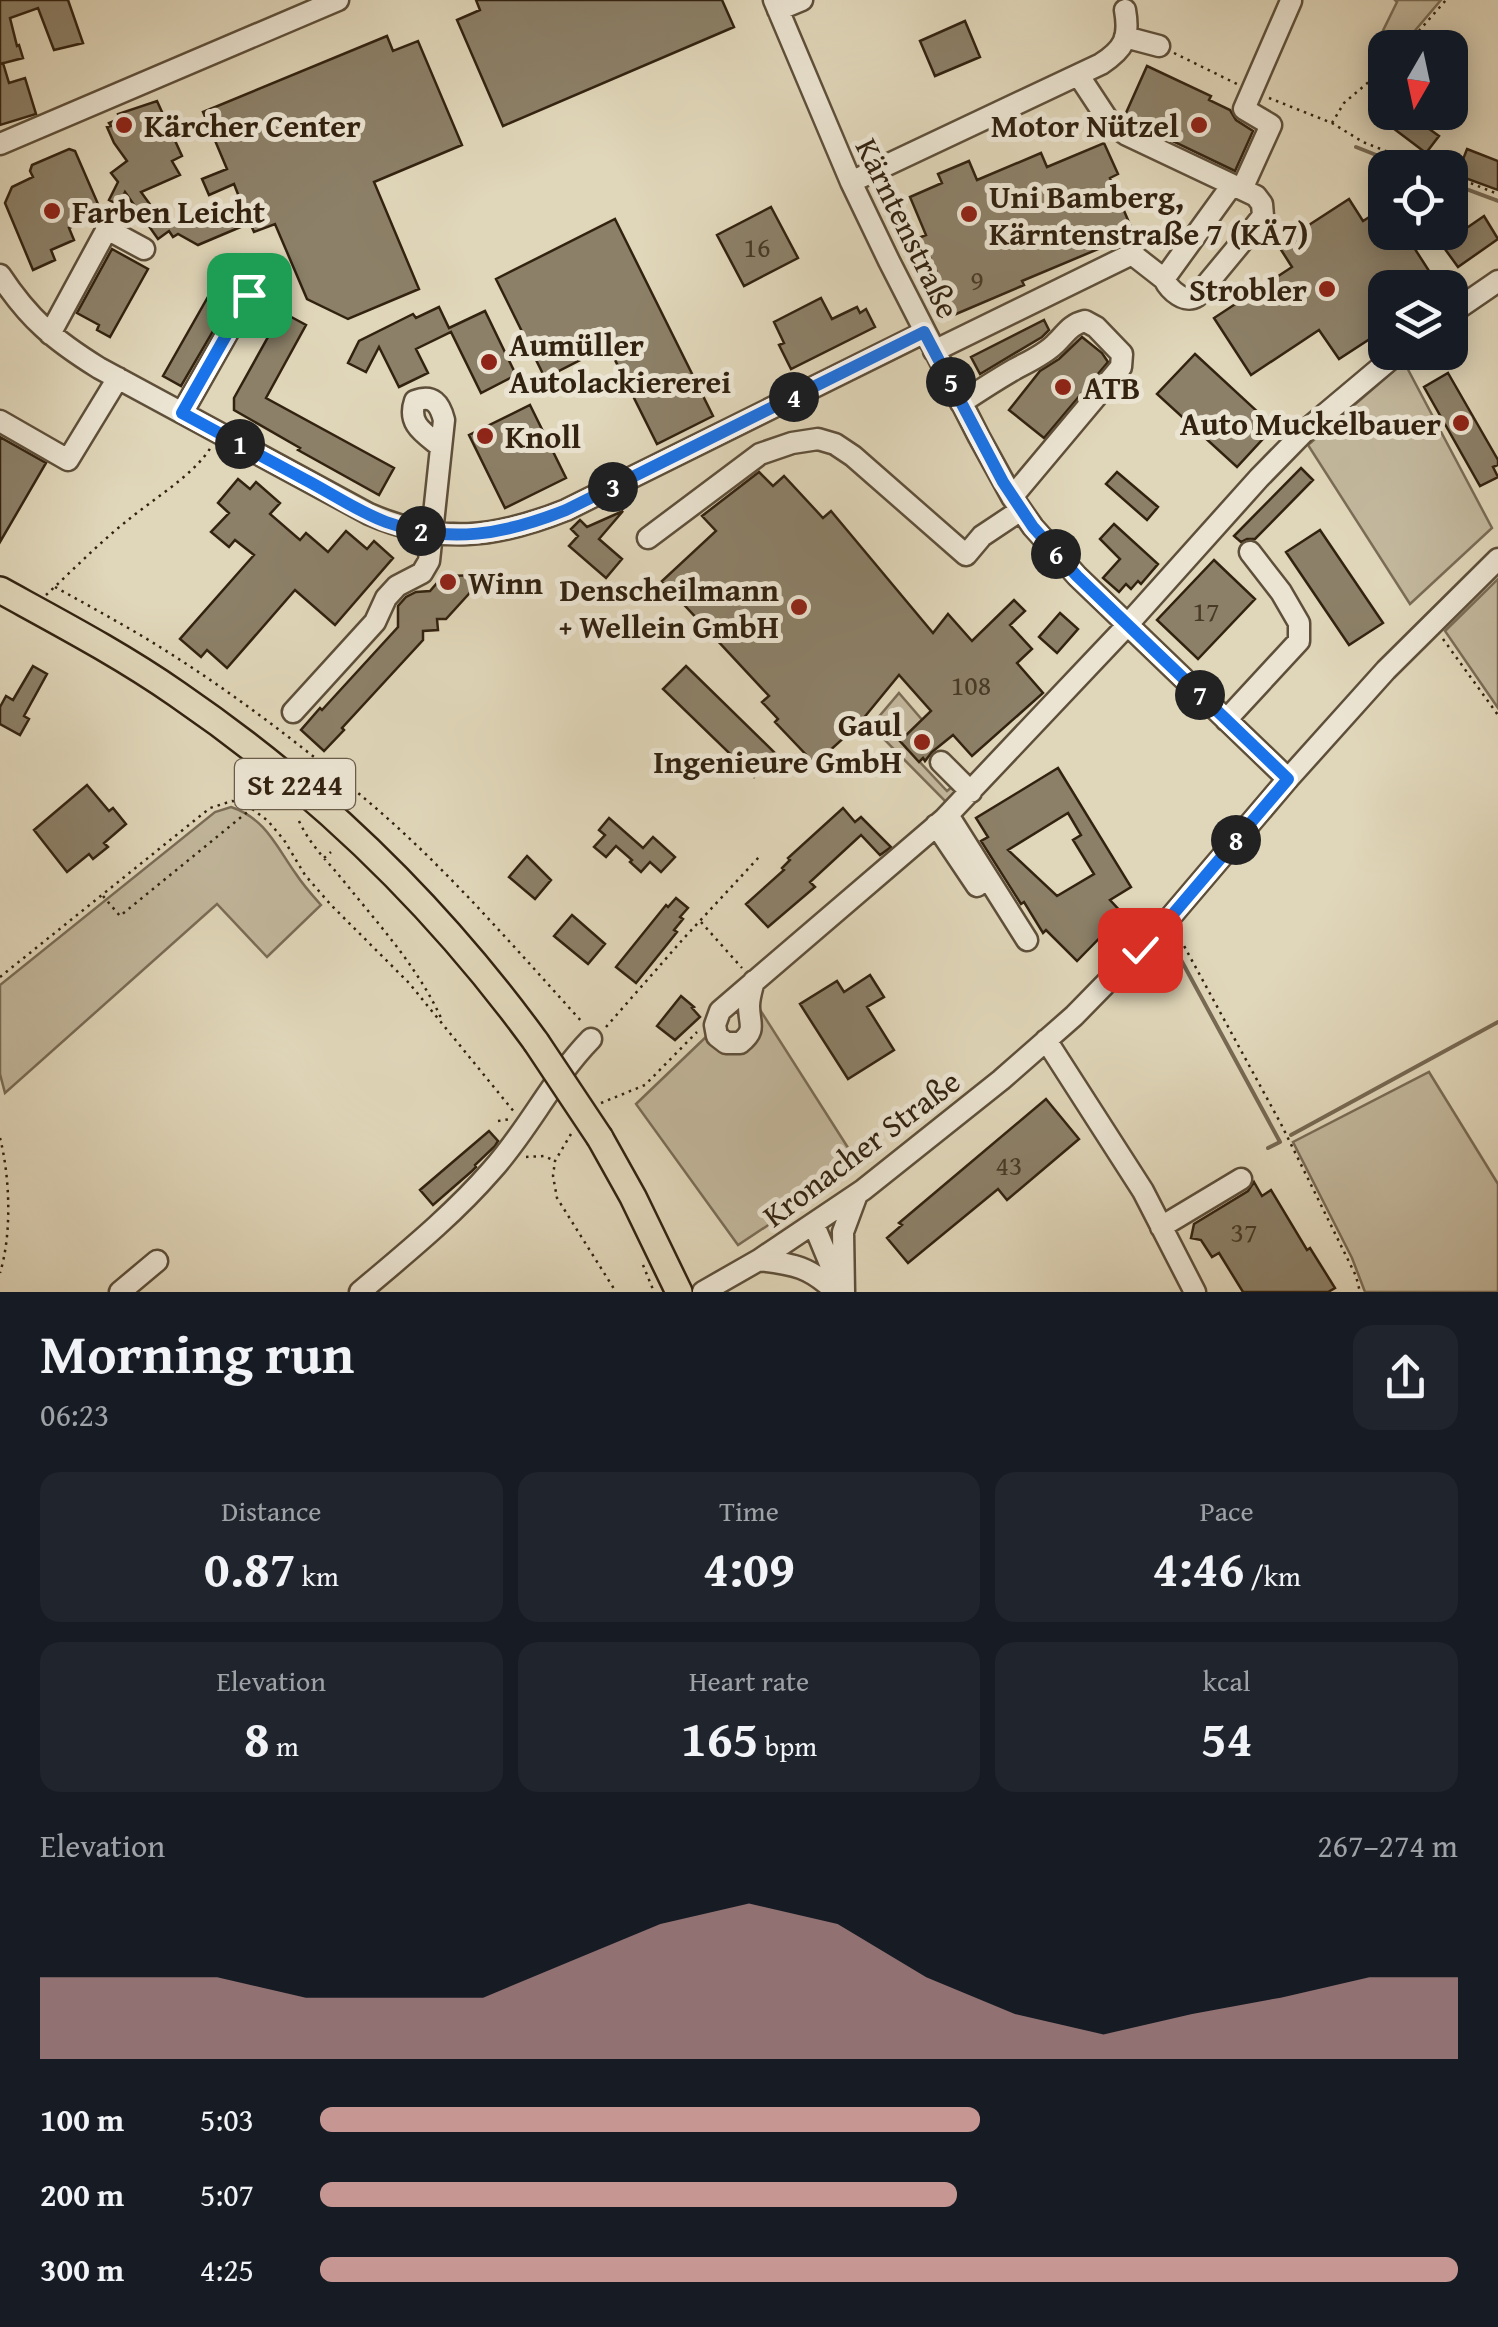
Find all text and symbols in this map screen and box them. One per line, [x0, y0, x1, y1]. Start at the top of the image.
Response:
north arrow [1368, 30, 1468, 130]
map controls [1368, 30, 1468, 370]
place label: Kärcher Center [144, 102, 361, 149]
place label: Motor Nützel [991, 102, 1179, 149]
marker: Kärcher Center [113, 114, 135, 136]
marker: Motor Nützel [1188, 114, 1210, 136]
street label: Kärntenstraße [844, 130, 972, 326]
button: locate [1368, 150, 1468, 250]
place label: Uni Bamberg, Kärntenstraße 7 (KÄ7) [989, 173, 1309, 257]
place label: Farben Leicht [72, 188, 265, 235]
marker: Farben Leicht [41, 200, 63, 222]
marker: Uni Bamberg, Kärntenstraße 7 (KÄ7) [958, 203, 980, 225]
house number: 16 [744, 226, 770, 267]
pin [207, 253, 292, 338]
house number: 9 [970, 259, 984, 300]
place label: Strobler [1189, 266, 1307, 313]
icon: arrive [222, 268, 277, 323]
button: layers [1368, 270, 1468, 370]
marker: Strobler [1316, 278, 1338, 300]
place label: Aumüller Autolackiererei [509, 321, 731, 405]
marker: Aumüller Autolackiererei [478, 351, 500, 373]
pin: 5 [926, 357, 976, 407]
text: 5 [944, 361, 958, 402]
place label: ATB [1083, 364, 1141, 411]
pin: 4 [769, 372, 819, 422]
text: 4 [787, 376, 801, 417]
marker: ATB [1052, 376, 1074, 398]
place label: Auto Muckelbauer [1180, 400, 1441, 447]
marker: Auto Muckelbauer [1450, 412, 1472, 434]
place label: Knoll [505, 413, 581, 460]
pin: 1 [215, 419, 265, 469]
text: 1 [233, 423, 247, 464]
marker: Knoll [474, 425, 496, 447]
pin: 3 [588, 462, 638, 512]
text: 3 [606, 466, 620, 507]
pin: 2 [396, 506, 446, 556]
text: 2 [414, 510, 428, 551]
pin: 6 [1031, 529, 1081, 579]
text: 6 [1049, 533, 1063, 574]
place label: Winn [468, 559, 543, 606]
place label: Denscheilmann + Wellein GmbH [559, 566, 779, 650]
marker: Winn [437, 571, 459, 593]
house number: 17 [1193, 590, 1219, 631]
marker: Denscheilmann + Wellein GmbH [788, 596, 810, 618]
house number: 108 [951, 664, 991, 705]
pin: 7 [1175, 670, 1225, 720]
text: 7 [1193, 674, 1207, 715]
place label: Gaul Ingenieure GmbH [653, 701, 902, 785]
marker: Gaul Ingenieure GmbH [911, 731, 933, 753]
road number: St 2244 [235, 759, 355, 809]
pin: 8 [1211, 815, 1261, 865]
text: 8 [1229, 819, 1243, 860]
pin [1098, 908, 1183, 993]
icon: check [1113, 923, 1168, 978]
street label: Kronacher Straße [752, 1058, 970, 1238]
house number: 43 [996, 1144, 1022, 1185]
house number: 37 [1231, 1211, 1257, 1252]
text: Morning run [40, 1313, 354, 1393]
button: share [1353, 1325, 1458, 1430]
text: 06:23 [40, 1391, 109, 1438]
text: Distance [221, 1490, 322, 1531]
text: Time [719, 1490, 779, 1531]
text: Pace [1200, 1490, 1254, 1531]
text: 0.87 [204, 1531, 296, 1604]
text: 4:09 [703, 1531, 795, 1604]
text: 4:46 [1152, 1531, 1244, 1604]
text: km [296, 1555, 339, 1596]
text: /km [1244, 1555, 1301, 1596]
text: Elevation [217, 1660, 326, 1701]
text: Heart rate [689, 1660, 809, 1701]
text: kcal [1203, 1660, 1251, 1701]
text: 8 [244, 1701, 270, 1774]
text: 165 [681, 1701, 759, 1774]
text: 54 [1201, 1701, 1253, 1774]
text: m [270, 1725, 299, 1766]
text: bpm [759, 1725, 817, 1766]
text: Elevation [40, 1822, 165, 1869]
text: 267–274 m [1317, 1822, 1458, 1869]
text: 100 m [40, 2096, 124, 2143]
text: 5:03 [200, 2096, 254, 2143]
text: 200 m [40, 2171, 124, 2218]
text: 5:07 [200, 2171, 254, 2218]
text: 300 m [40, 2246, 124, 2293]
text: 4:25 [200, 2246, 254, 2293]

